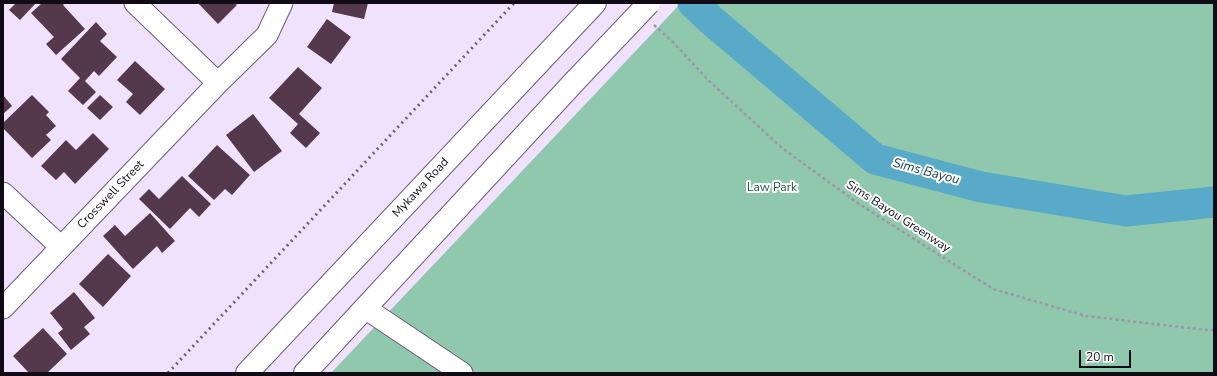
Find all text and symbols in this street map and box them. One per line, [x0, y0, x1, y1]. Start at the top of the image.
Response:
street label: Mykawa Road [390, 155, 452, 221]
water label: Sims Bayou [891, 156, 961, 188]
street label: Crosswell Street [75, 158, 147, 232]
street label: Sims Bayou Greenway [843, 178, 953, 256]
park label: Law Park [747, 181, 797, 195]
scale bar [1081, 342, 1133, 368]
text: 20 m [1086, 349, 1114, 365]

